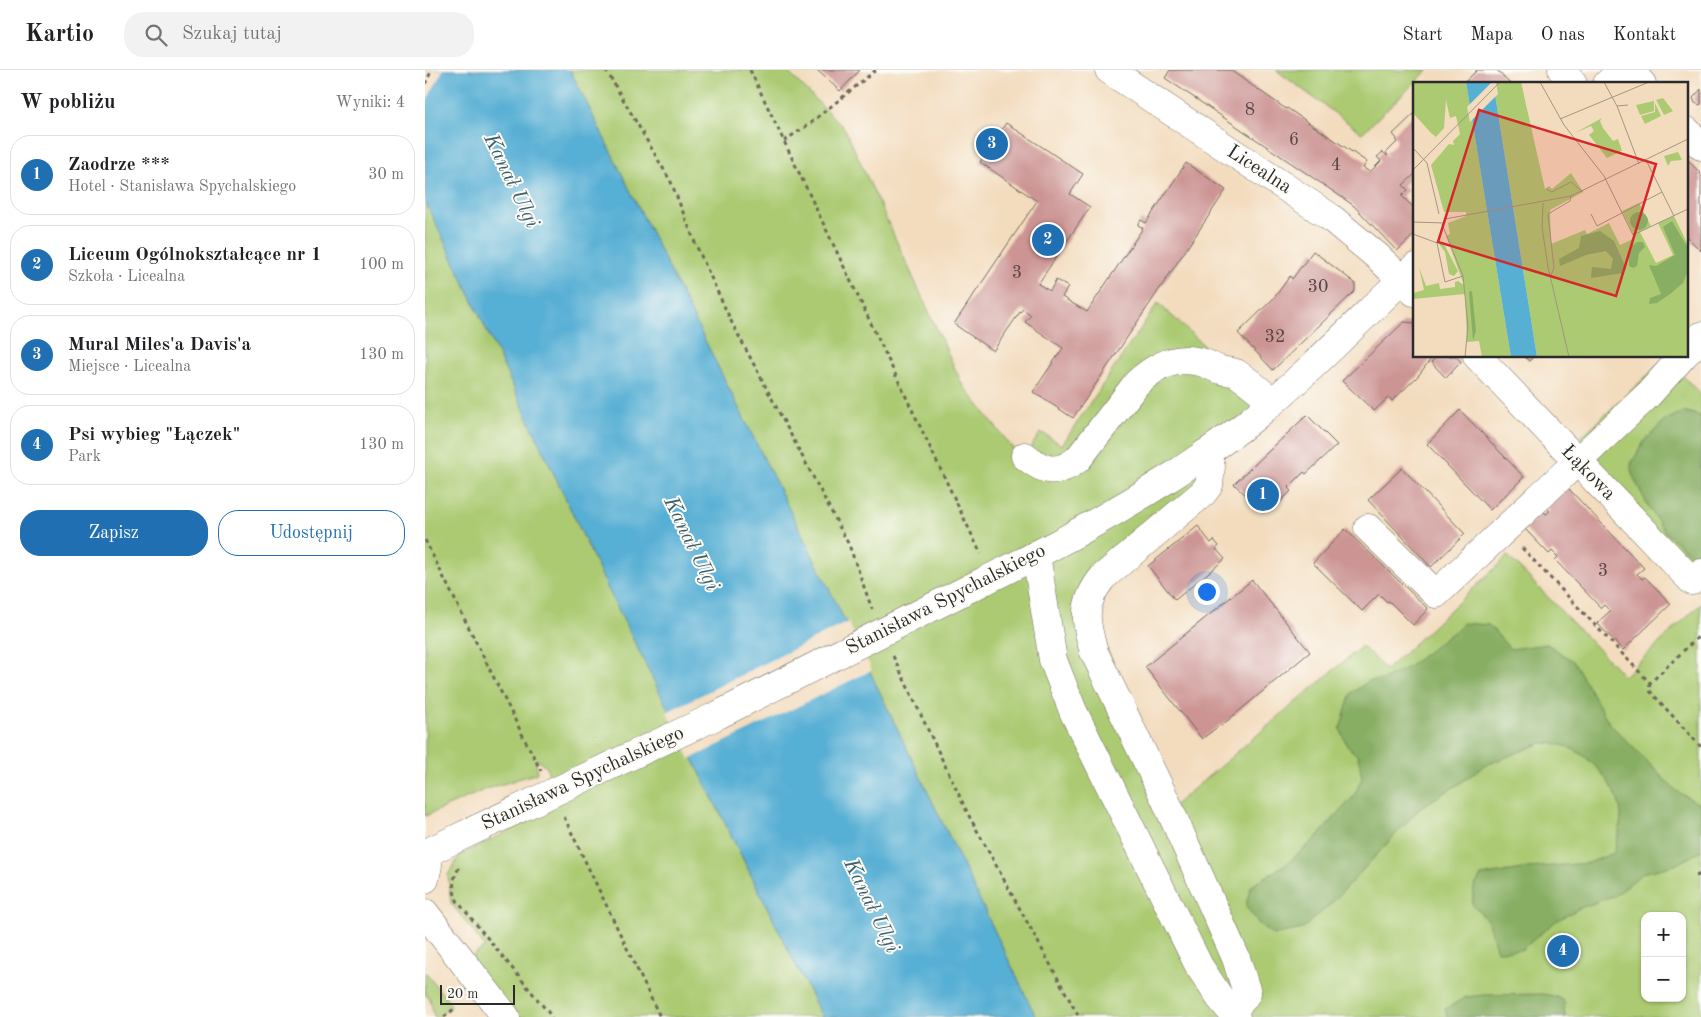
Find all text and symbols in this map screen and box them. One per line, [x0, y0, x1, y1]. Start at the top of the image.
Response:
search box [124, 12, 474, 57]
icon: search [142, 21, 170, 49]
text: Kartio [25, 23, 94, 47]
text: Szukaj tutaj [182, 25, 282, 44]
text: Start [1403, 26, 1443, 44]
text: Mapa [1471, 26, 1513, 44]
text: O nas [1541, 26, 1585, 44]
text: Kontakt [1613, 26, 1676, 44]
inset map [1413, 82, 1689, 358]
text: W pobliżu [20, 92, 115, 113]
text: Wyniki: 4 [336, 95, 405, 111]
house number: 8 [1245, 101, 1255, 119]
pin: 3 [976, 125, 1008, 163]
water label: Kanał Ulgi [479, 130, 543, 231]
house number: 6 [1289, 131, 1299, 149]
street label: Licealna [1223, 142, 1295, 198]
text: Zaodrze *** [68, 156, 170, 175]
house number: 4 [1331, 156, 1341, 174]
text: 1 [32, 167, 42, 183]
text: 30 m [368, 167, 404, 183]
text: Hotel · Stanisława Spychalskiego [68, 179, 296, 195]
pin: 2 [1032, 221, 1064, 259]
text: Liceum Ogólnokształcące nr 1 [68, 246, 322, 265]
text: 2 [32, 257, 42, 273]
text: 100 m [359, 257, 404, 273]
house number: 3 [1012, 264, 1022, 282]
text: Szkoła · Licealna [68, 269, 185, 285]
house number: 30 [1308, 278, 1328, 296]
house number: 32 [1265, 328, 1285, 346]
text: Mural Miles'a Davis'a [68, 336, 251, 355]
text: 3 [32, 347, 42, 363]
text: 130 m [359, 347, 404, 363]
text: Miejsce · Licealna [68, 359, 191, 375]
text: Psi wybieg "Łączek" [68, 426, 240, 445]
text: 4 [32, 437, 42, 453]
text: 130 m [359, 437, 404, 453]
street label: Łąkowa [1557, 441, 1619, 505]
text: Park [68, 449, 101, 465]
pin: 1 [1247, 476, 1279, 514]
water label: Kanał Ulgi [659, 493, 723, 594]
button: Zapisz [20, 510, 208, 556]
button: Udostępnij [218, 510, 405, 556]
street label: Stanisława Spychalskiego [843, 541, 1049, 659]
house number: 3 [1598, 562, 1608, 580]
your location [1194, 579, 1220, 605]
street label: Stanisława Spychalskiego [479, 723, 687, 835]
water label: Kanał Ulgi [839, 855, 903, 956]
map controls [1641, 912, 1686, 1002]
button: + [1641, 912, 1686, 957]
pin: 4 [1547, 932, 1579, 970]
button: − [1641, 957, 1686, 1002]
scale bar [440, 982, 515, 1005]
text: 20 m [447, 987, 478, 1001]

